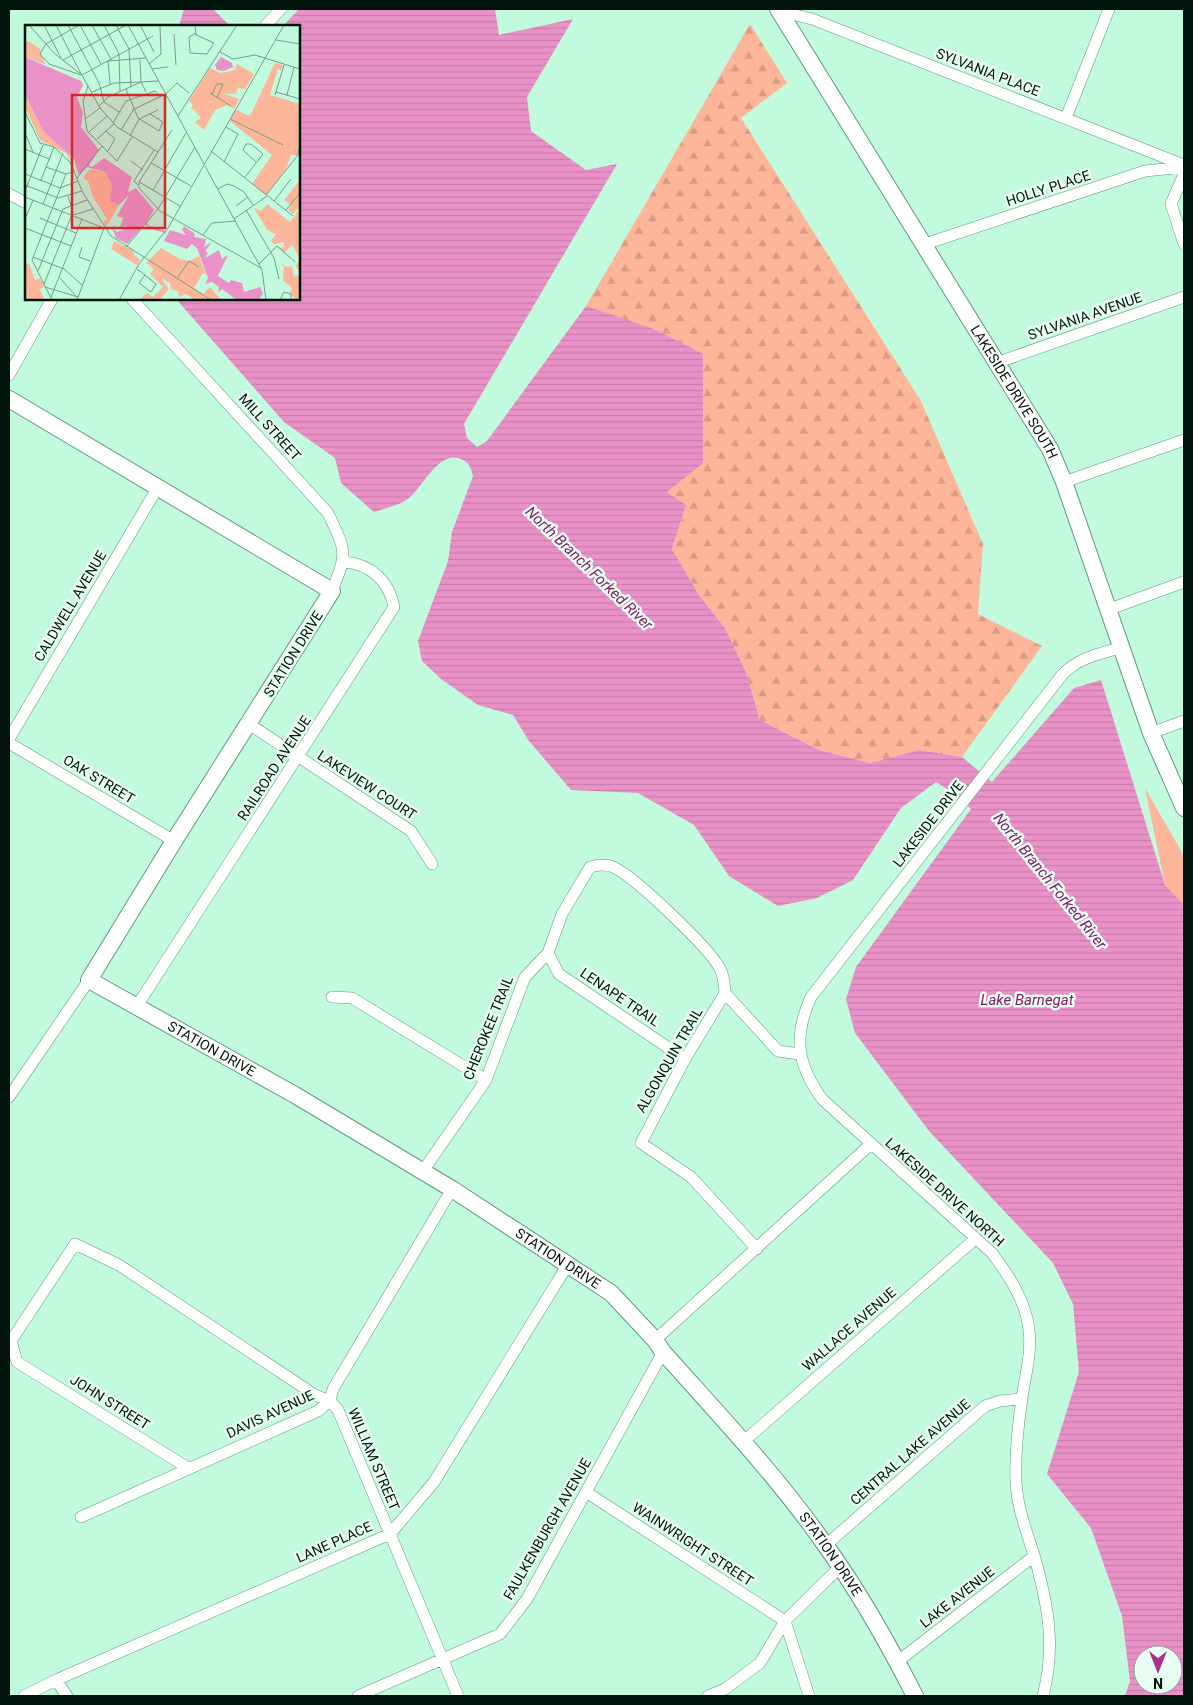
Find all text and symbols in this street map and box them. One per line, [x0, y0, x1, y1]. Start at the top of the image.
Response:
inset map [25, 25, 300, 300]
street label: SYLVANIA PLACE [934, 45, 1042, 99]
street label: HOLLY PLACE [1004, 167, 1092, 209]
street label: SYLVANIA AVENUE [1026, 289, 1144, 343]
street label: LAKESIDE DRIVE SOUTH [967, 322, 1061, 461]
street label: MILL STREET [236, 390, 305, 464]
water label: North Branch Forked River [522, 503, 657, 634]
street label: CALDWELL AVENUE [31, 548, 109, 664]
street label: STATION DRIVE [260, 608, 326, 700]
street label: RAILROAD AVENUE [234, 713, 314, 823]
street label: LAKEVIEW COURT [315, 747, 420, 823]
street label: OAK STREET [60, 751, 138, 807]
street label: LAKESIDE DRIVE [889, 778, 967, 870]
water label: North Branch Forked River [990, 809, 1111, 953]
street label: LENAPE TRAIL [577, 965, 663, 1030]
street label: CHEROKEE TRAIL [460, 973, 516, 1082]
water label: Lake Barnegat [981, 991, 1074, 1009]
street label: ALGONQUIN TRAIL [632, 1004, 706, 1115]
street label: STATION DRIVE [165, 1018, 259, 1079]
street label: LAKESIDE DRIVE NORTH [882, 1134, 1008, 1250]
street label: STATION DRIVE [513, 1225, 604, 1292]
street label: WALLACE AVENUE [799, 1284, 899, 1374]
street label: JOHN STREET [67, 1371, 153, 1433]
street label: DAVIS AVENUE [224, 1387, 316, 1441]
street label: CENTRAL LAKE AVENUE [847, 1396, 973, 1508]
street label: WILLIAM STREET [345, 1405, 403, 1513]
street label: FAULKENBURGH AVENUE [500, 1455, 594, 1603]
street label: WAINWRIGHT STREET [630, 1499, 757, 1589]
street label: STATION DRIVE [796, 1509, 865, 1599]
street label: LANE PLACE [294, 1518, 374, 1566]
street label: LAKE AVENUE [917, 1563, 997, 1631]
north arrow [1133, 1645, 1183, 1695]
text: N [1153, 1675, 1163, 1691]

